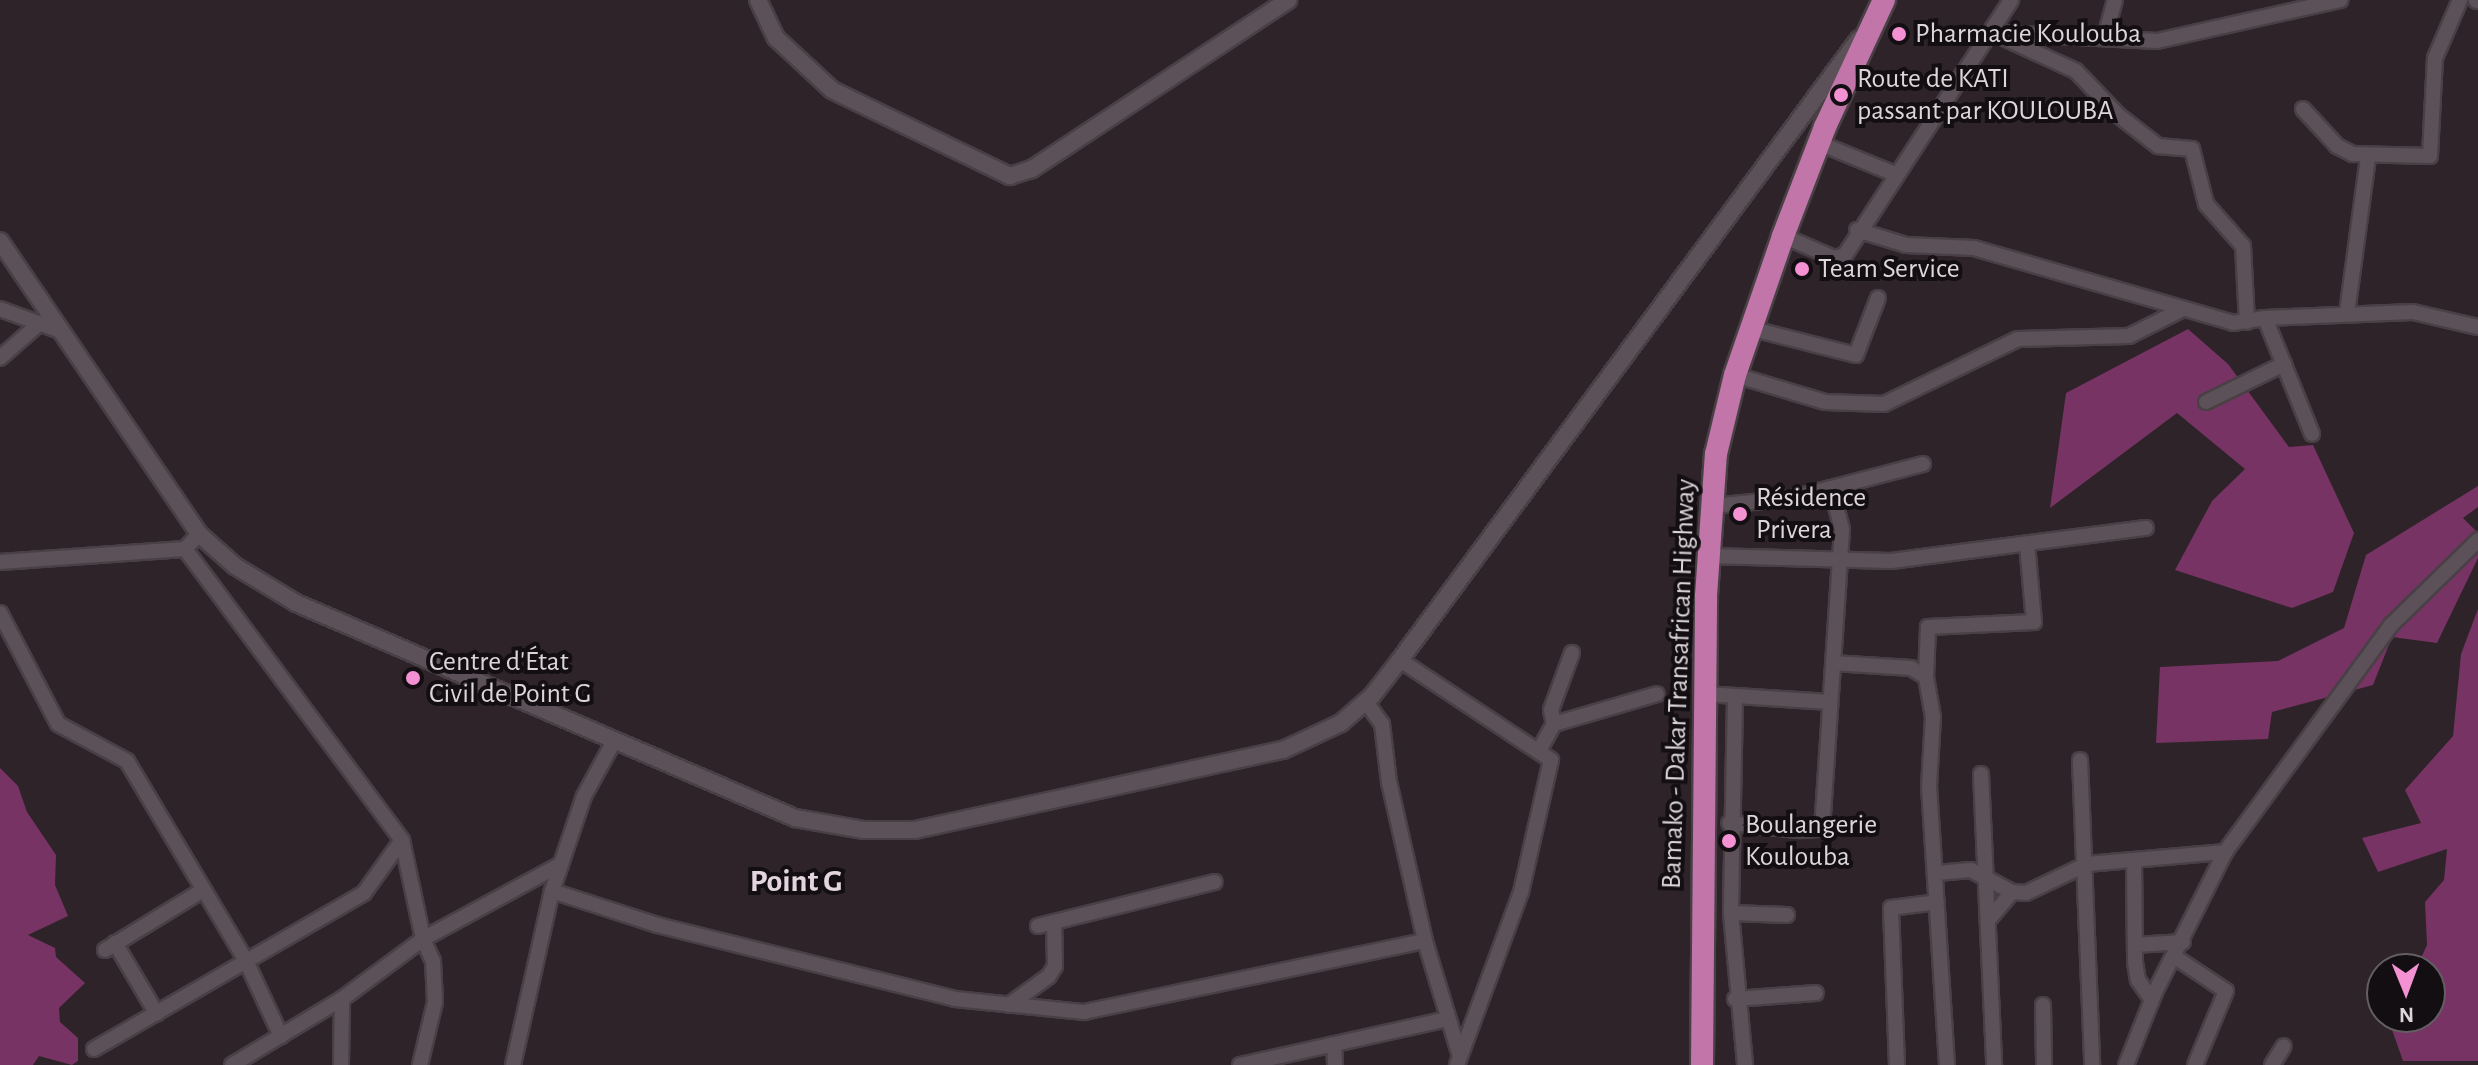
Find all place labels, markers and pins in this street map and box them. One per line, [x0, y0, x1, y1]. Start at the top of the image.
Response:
place label: Pharmacie Koulouba [1915, 17, 2141, 51]
marker: Pharmacie Koulouba [1890, 25, 1908, 43]
place label: Route de KATI passant par KOULOUBA [1857, 62, 2113, 128]
marker: Route de KATI passant par KOULOUBA [1832, 86, 1850, 104]
place label: Team Service [1818, 252, 1960, 286]
marker: Team Service [1793, 260, 1811, 278]
place label: Résidence Privera [1756, 481, 1866, 547]
marker: Résidence Privera [1731, 505, 1749, 523]
place label: Centre d'État Civil de Point G [429, 645, 591, 711]
marker: Centre d'État Civil de Point G [404, 669, 422, 687]
place label: Boulangerie Koulouba [1745, 808, 1877, 874]
marker: Boulangerie Koulouba [1720, 832, 1738, 850]

